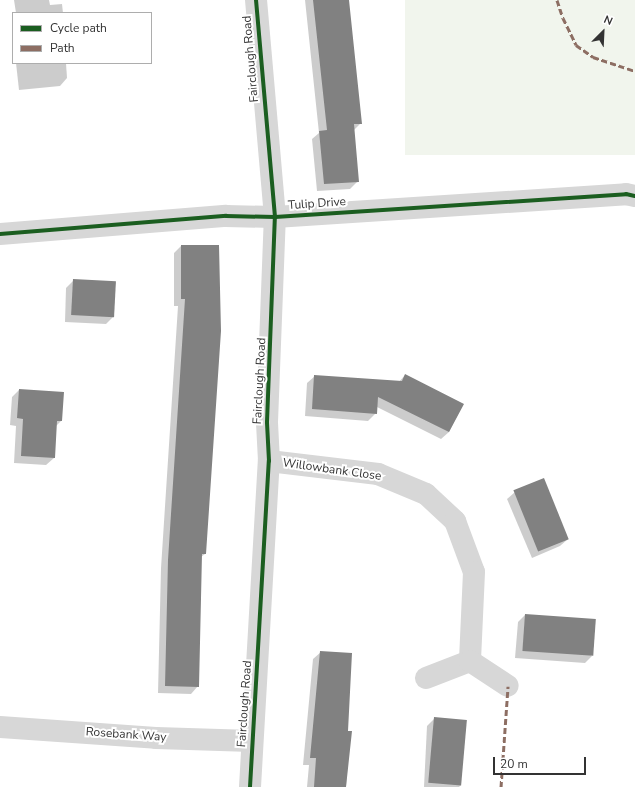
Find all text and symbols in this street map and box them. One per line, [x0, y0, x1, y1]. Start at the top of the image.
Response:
legend [12, 12, 152, 64]
north arrow [583, 12, 623, 52]
text: N [601, 12, 615, 29]
street label: Fairclough Road [240, 15, 262, 103]
text: Cycle path [50, 20, 107, 36]
text: Path [50, 40, 75, 56]
street label: Tulip Drive [288, 195, 346, 213]
street label: Fairclough Road [251, 337, 269, 425]
street label: Willowbank Close [282, 456, 382, 484]
street label: Fairclough Road [235, 660, 255, 748]
street label: Rosebank Way [85, 725, 167, 745]
scale bar [495, 749, 588, 775]
text: 20 m [500, 756, 528, 772]

